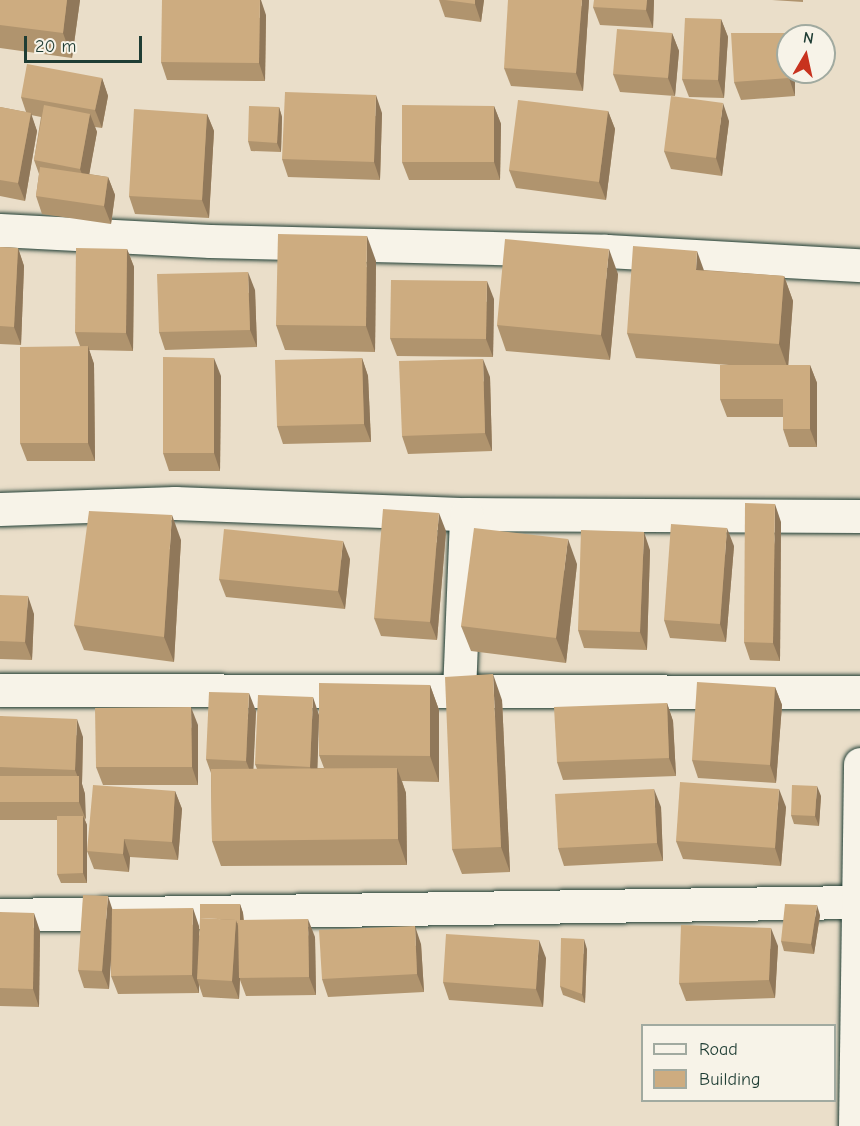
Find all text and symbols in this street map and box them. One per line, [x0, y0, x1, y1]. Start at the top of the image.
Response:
scale bar [27, 24, 146, 62]
north arrow [776, 24, 836, 84]
text: N [802, 28, 815, 48]
text: 20 m [35, 36, 76, 57]
legend [641, 1024, 836, 1102]
text: Road [699, 1039, 738, 1060]
text: Building [699, 1069, 761, 1090]

